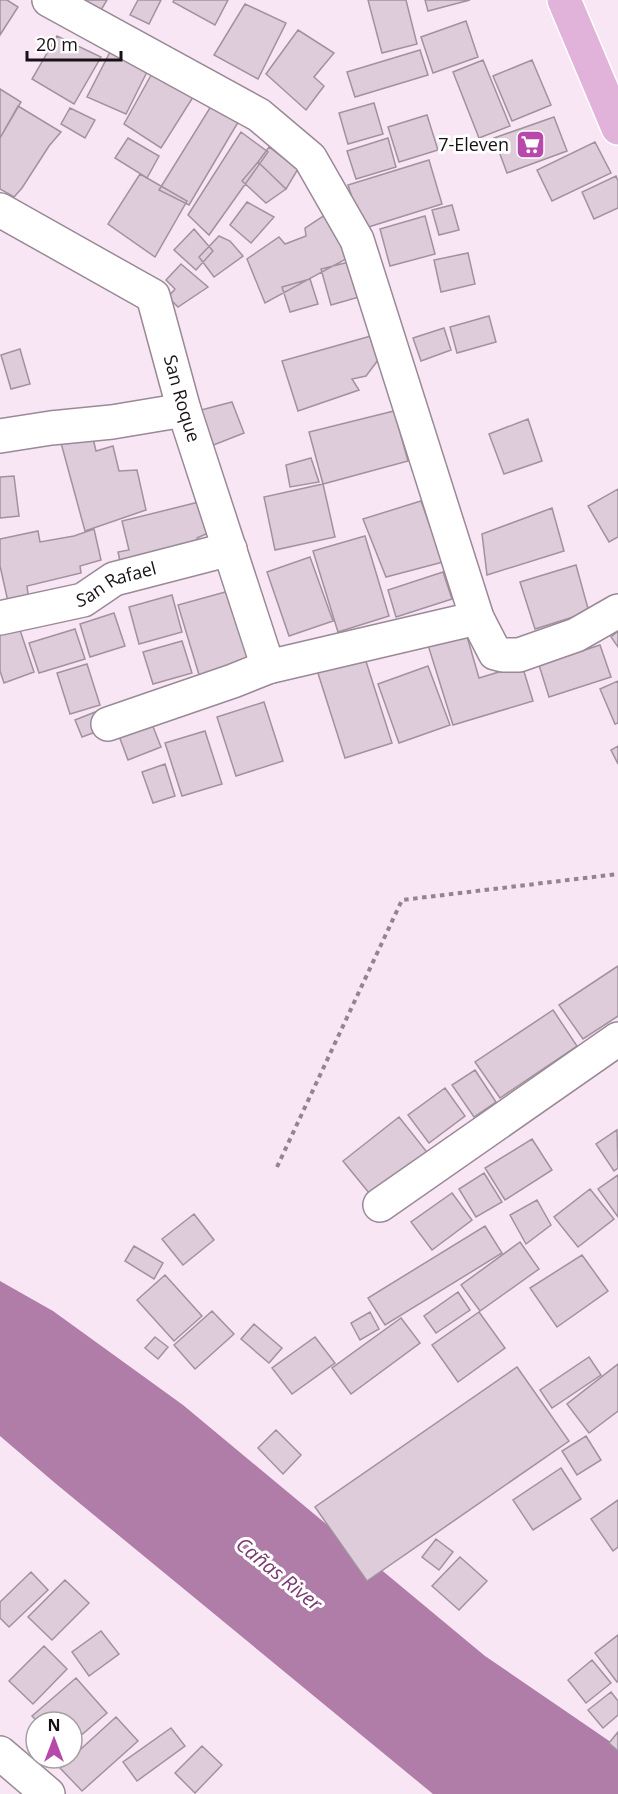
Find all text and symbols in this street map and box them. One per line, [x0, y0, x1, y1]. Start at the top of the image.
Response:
scale bar [27, 24, 122, 62]
text: 20 m [36, 32, 78, 56]
supermarket icon: 7-Eleven [514, 129, 546, 161]
place label: 7-Eleven [438, 132, 509, 156]
street label: San Roque [159, 352, 207, 445]
street label: San Rafael [74, 556, 159, 612]
water label: Cañas River [231, 1531, 329, 1617]
north arrow [24, 1710, 84, 1770]
text: N [47, 1714, 61, 1736]

